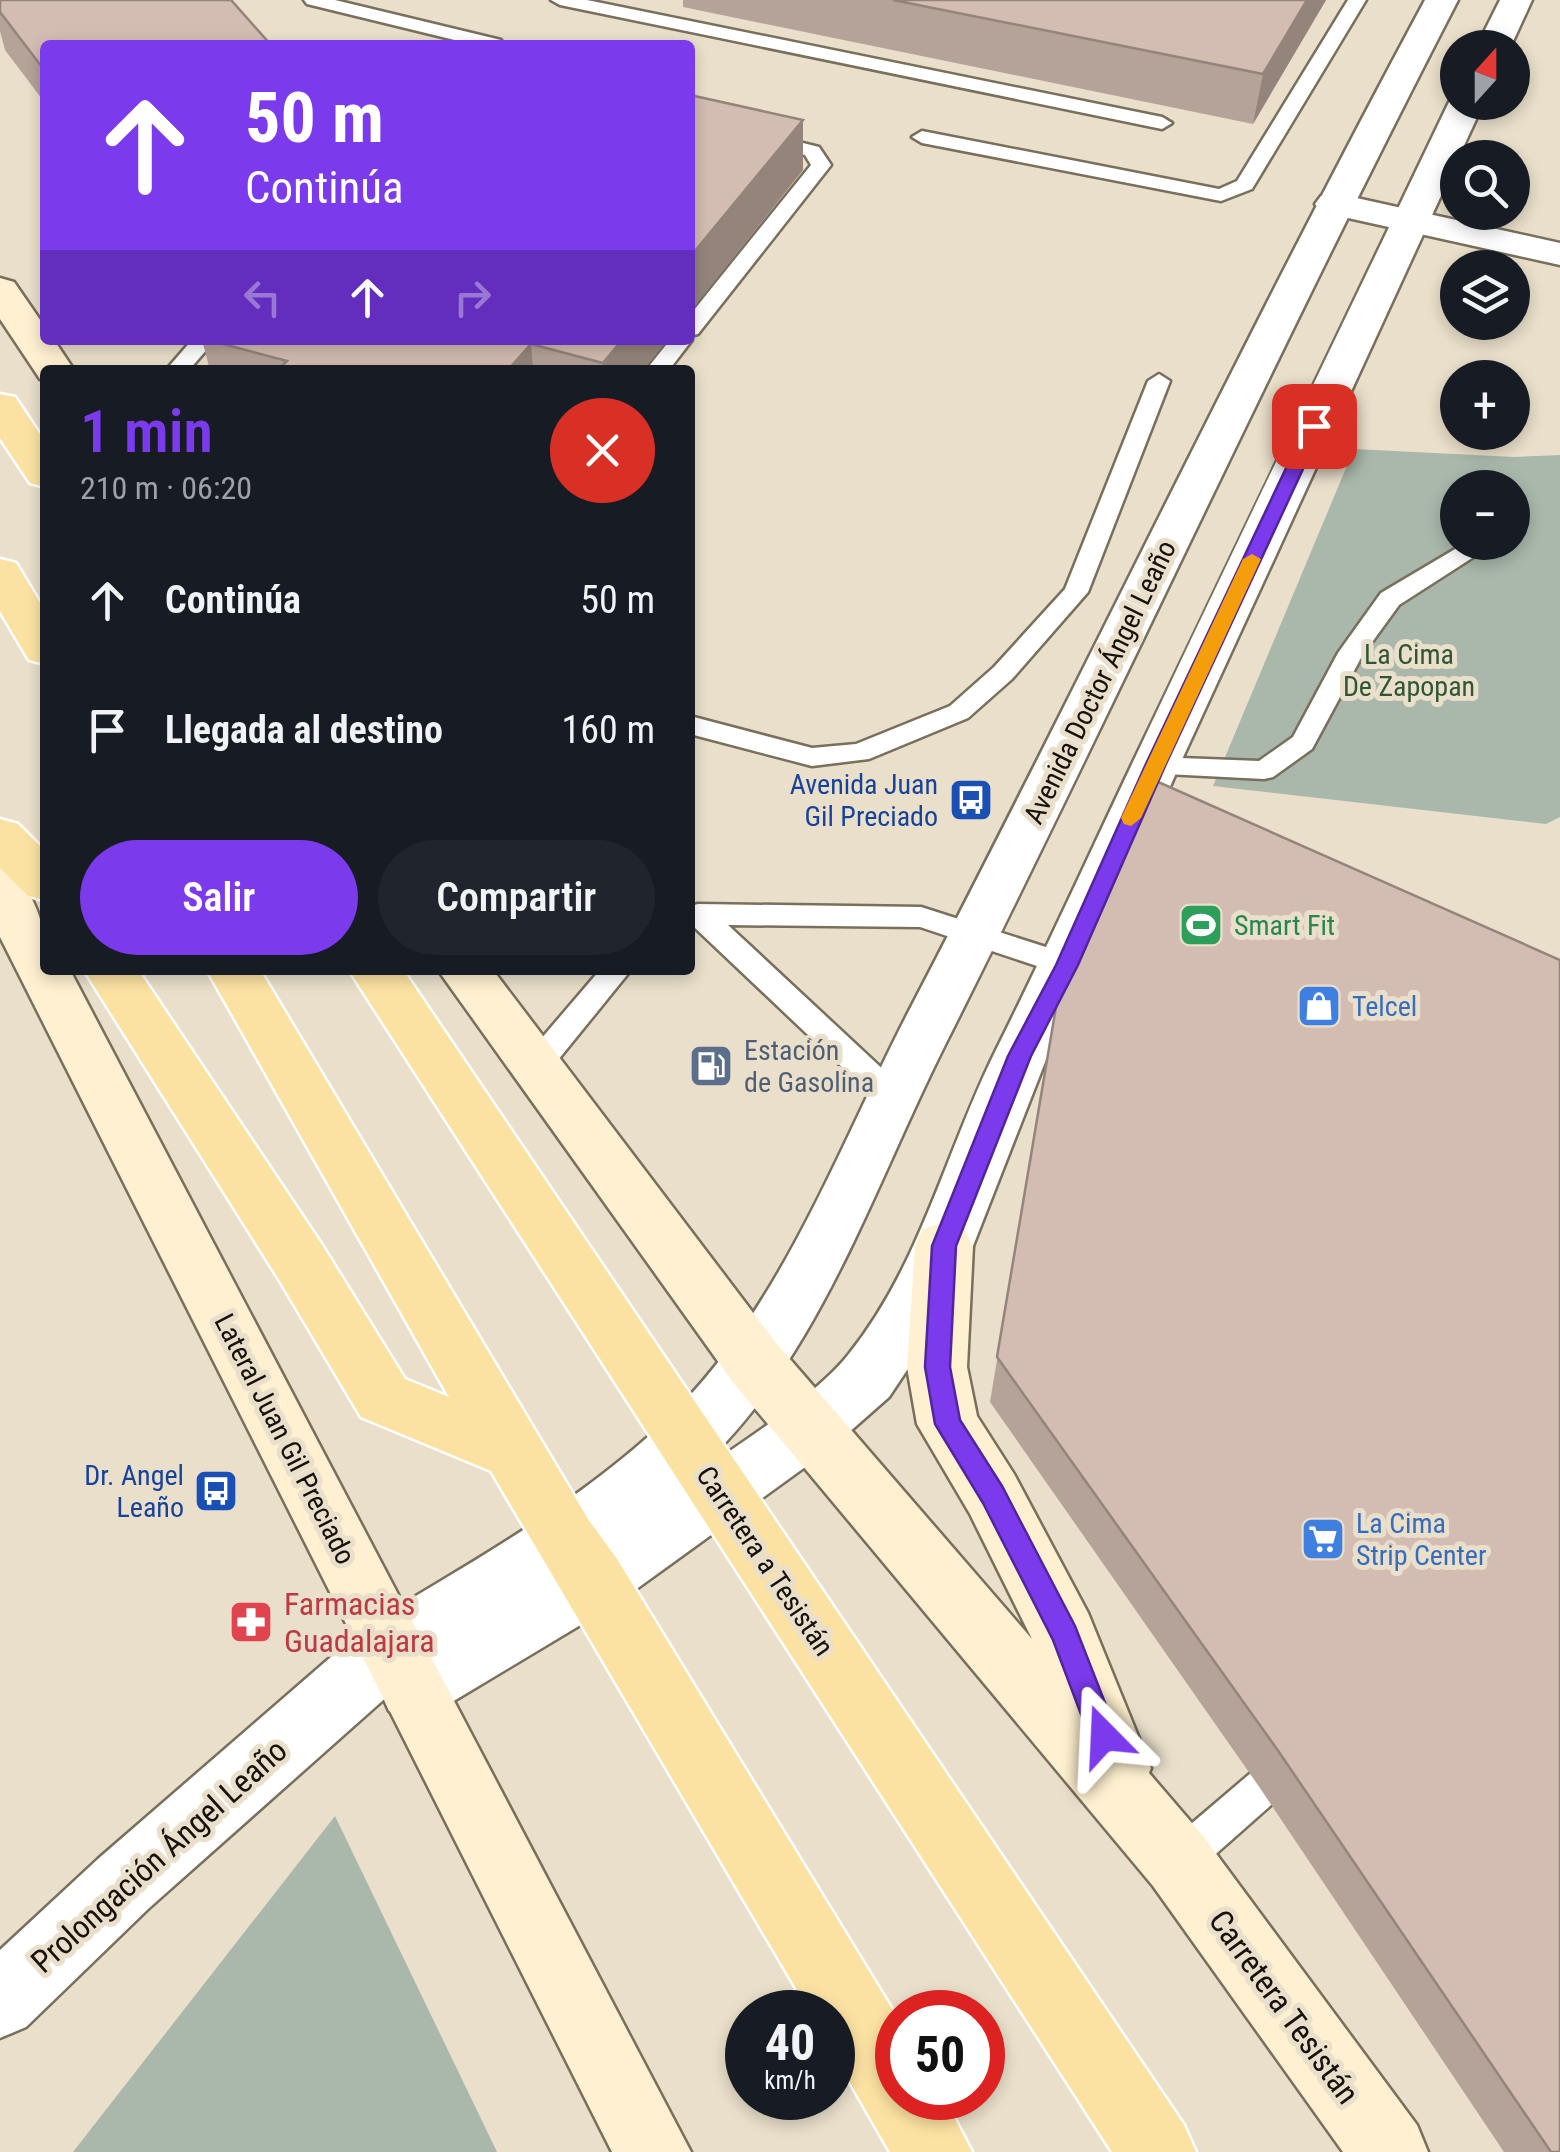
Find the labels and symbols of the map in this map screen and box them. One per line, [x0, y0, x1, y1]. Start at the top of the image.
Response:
north arrow [1440, 30, 1530, 120]
pin [1272, 384, 1357, 469]
street label: Avenida Doctor Ángel Leaño [1017, 535, 1183, 829]
park label: La Cima De Zapopan [1343, 638, 1475, 703]
place label: Avenida Juan Gil Preciado [790, 768, 938, 833]
bus stop icon: Avenida Juan Gil Preciado [948, 777, 994, 823]
sports icon: Smart Fit [1178, 902, 1224, 948]
place label: Smart Fit [1234, 909, 1335, 942]
shop icon: Telcel [1296, 983, 1342, 1029]
place label: Telcel [1352, 990, 1417, 1023]
place label: Estación de Gasolina [744, 1034, 874, 1099]
fuel station icon: Estación de Gasolina [688, 1043, 734, 1089]
street label: Lateral Juan Gil Preciado [208, 1308, 362, 1570]
place label: Dr. Angel Leaño [84, 1459, 184, 1524]
street label: Carretera a Tesistán [689, 1460, 841, 1662]
bus stop icon: Dr. Angel Leaño [193, 1468, 239, 1514]
place label: La Cima Strip Center [1356, 1507, 1487, 1572]
supermarket icon: La Cima Strip Center [1300, 1516, 1346, 1562]
place label: Farmacias Guadalajara [284, 1585, 435, 1660]
pharmacy icon: Farmacias Guadalajara [228, 1599, 274, 1645]
position arrow [1052, 1684, 1156, 1788]
street label: Prolongación Ángel Leaño [23, 1731, 295, 1981]
street label: Carretera Tesistán [1201, 1903, 1367, 2111]
speed limit sign: 50 [875, 1990, 1005, 2120]

